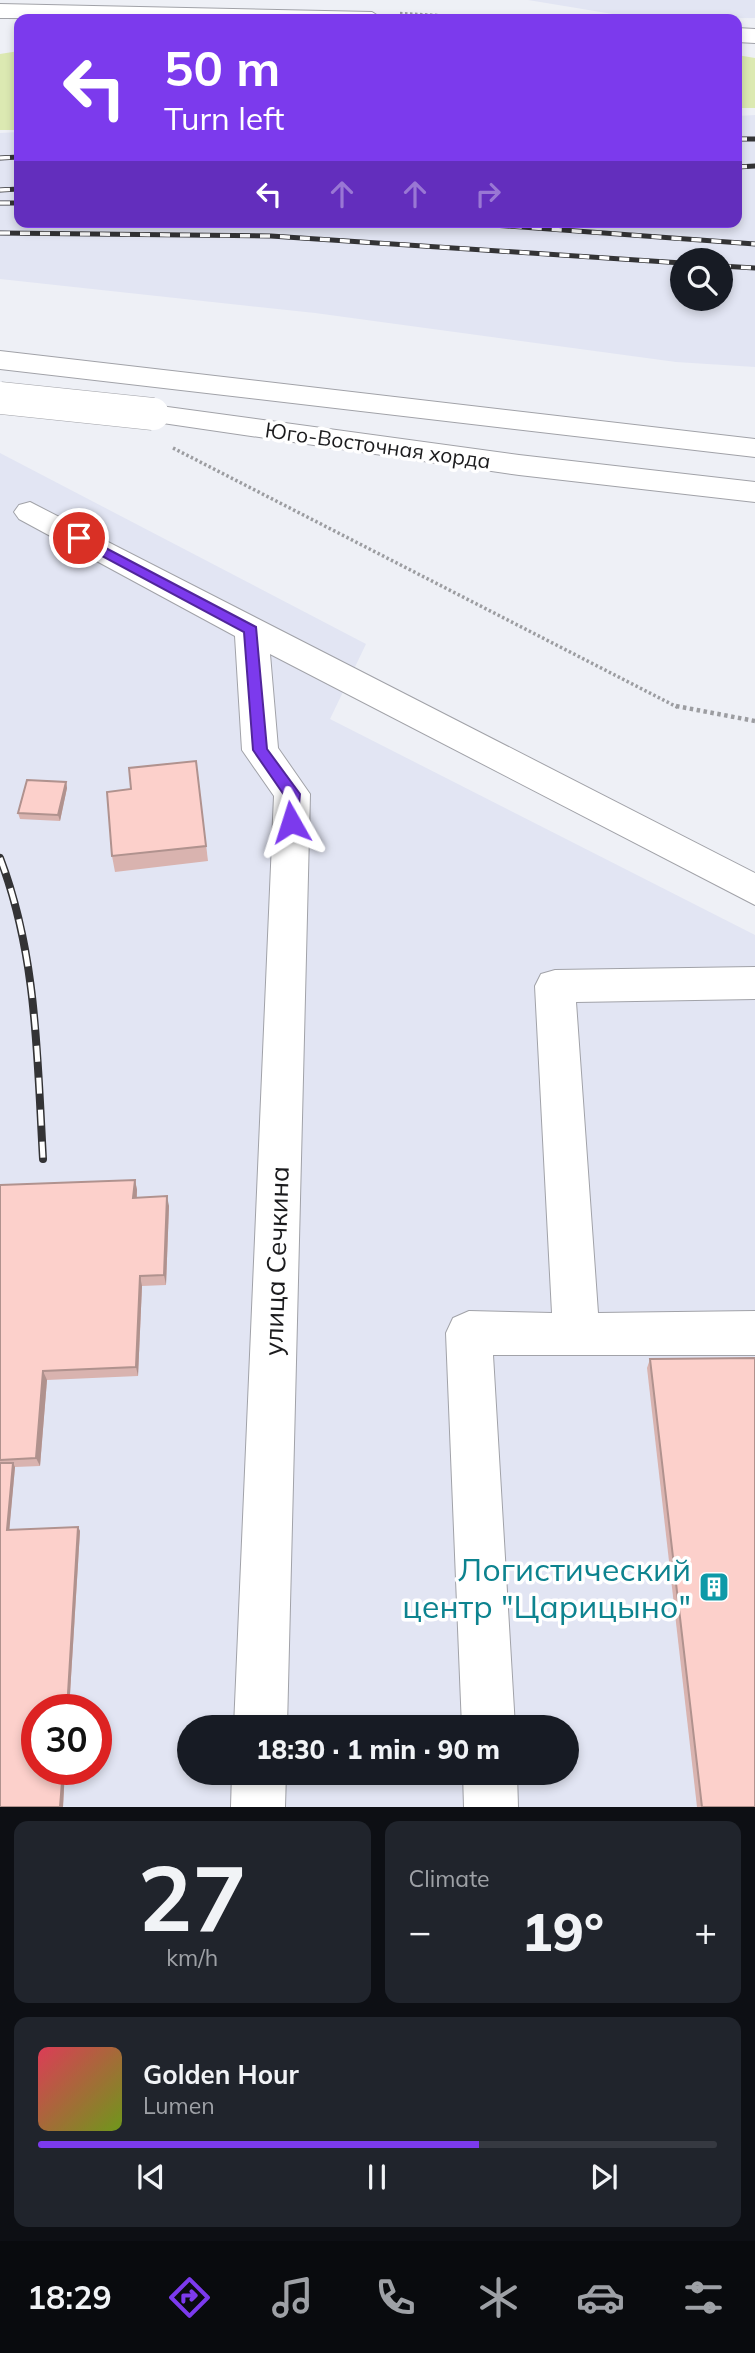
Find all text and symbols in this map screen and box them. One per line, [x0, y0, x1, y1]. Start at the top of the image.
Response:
text: 50 m [164, 37, 280, 98]
icon: left [49, 42, 140, 133]
text: Turn left [164, 98, 284, 138]
icon: left [250, 175, 288, 213]
icon: ahead [323, 175, 361, 213]
icon: ahead [396, 175, 434, 213]
icon: right [469, 175, 507, 213]
map controls [670, 248, 733, 311]
button: search [670, 248, 733, 311]
street label: Юго-Восточная хорда [264, 416, 492, 474]
pin [49, 508, 109, 568]
icon: arrive [60, 519, 98, 557]
position arrow [254, 785, 328, 859]
street label: улица Сечкина [256, 1165, 296, 1357]
place label: Логистический центр "Царицыно" [402, 1549, 691, 1626]
building icon: Логистический центр "Царицыно" [697, 1570, 731, 1604]
speed limit sign: 30 [21, 1694, 112, 1785]
text: 18:30 · 1 min · 90 m [256, 1733, 500, 1766]
text: 27 [138, 1840, 247, 1954]
text: Climate [409, 1864, 490, 1893]
text: 19° [522, 1899, 604, 1964]
text: − [409, 1907, 431, 1955]
text: + [694, 1907, 717, 1955]
text: km/h [166, 1943, 218, 1972]
text: Golden Hour [143, 2058, 299, 2091]
text: Lumen [143, 2091, 215, 2120]
icon: previous [132, 2158, 170, 2196]
icon: pause [358, 2158, 396, 2196]
icon: next [585, 2158, 623, 2196]
icon: directions [165, 2273, 214, 2322]
icon: music [268, 2273, 317, 2322]
icon: phone [371, 2273, 420, 2322]
icon: climate [474, 2273, 523, 2322]
icon: car [576, 2273, 625, 2322]
icon: filters [679, 2273, 728, 2322]
text: 18:29 [27, 2277, 112, 2317]

